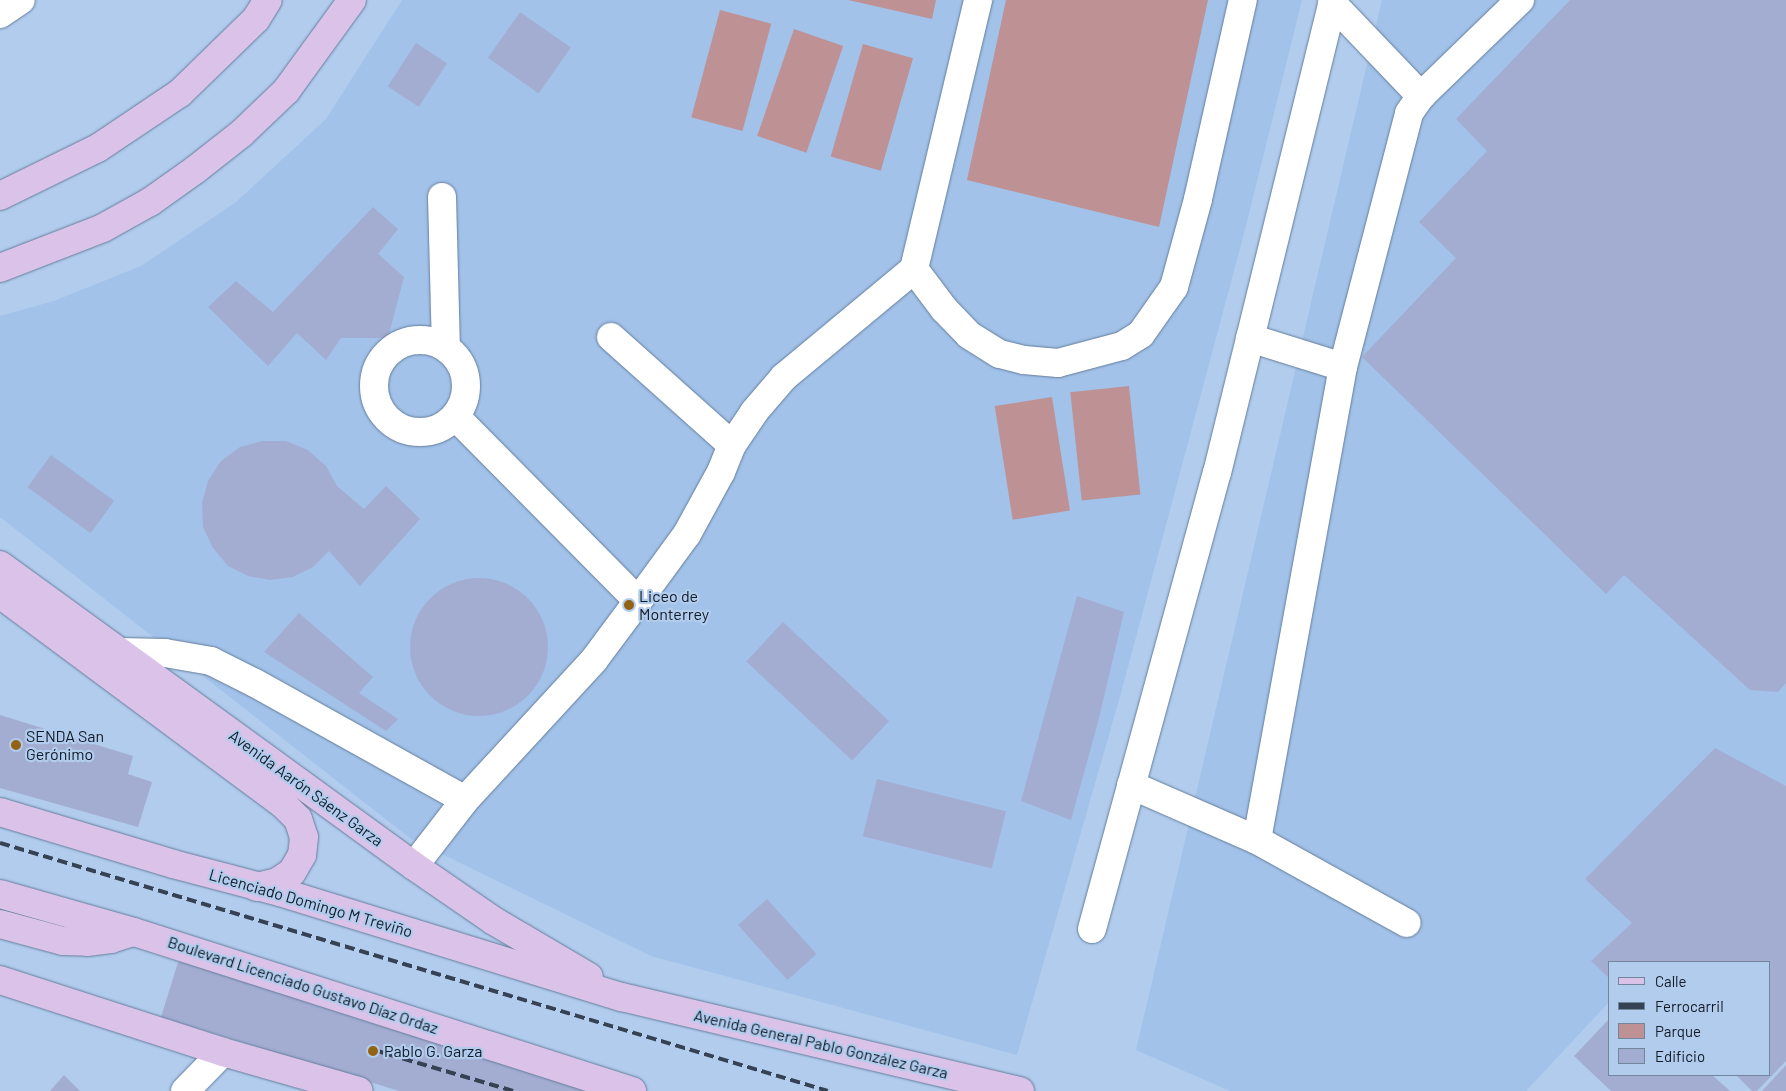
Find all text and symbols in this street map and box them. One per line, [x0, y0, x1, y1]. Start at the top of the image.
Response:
place label: Liceo de Monterrey [639, 586, 709, 624]
marker: Liceo de Monterrey [623, 599, 635, 611]
place label: SENDA San Gerónimo [26, 726, 104, 764]
street label: Avenida Aarón Sáenz Garza [225, 726, 387, 850]
marker: SENDA San Gerónimo [10, 739, 22, 751]
street label: Licenciado Domingo M Treviño [207, 865, 415, 941]
street label: Boulevard Licenciado Gustavo Díaz Ordaz [165, 932, 441, 1038]
legend [1608, 961, 1771, 1076]
text: Calle [1655, 972, 1687, 990]
text: Ferrocarril [1655, 997, 1724, 1015]
street label: Avenida General Pablo González Garza [692, 1005, 950, 1083]
text: Parque [1655, 1022, 1701, 1040]
place label: Pablo G. Garza [384, 1041, 482, 1061]
marker: Pablo G. Garza [366, 1044, 380, 1058]
text: Edificio [1655, 1047, 1705, 1065]

